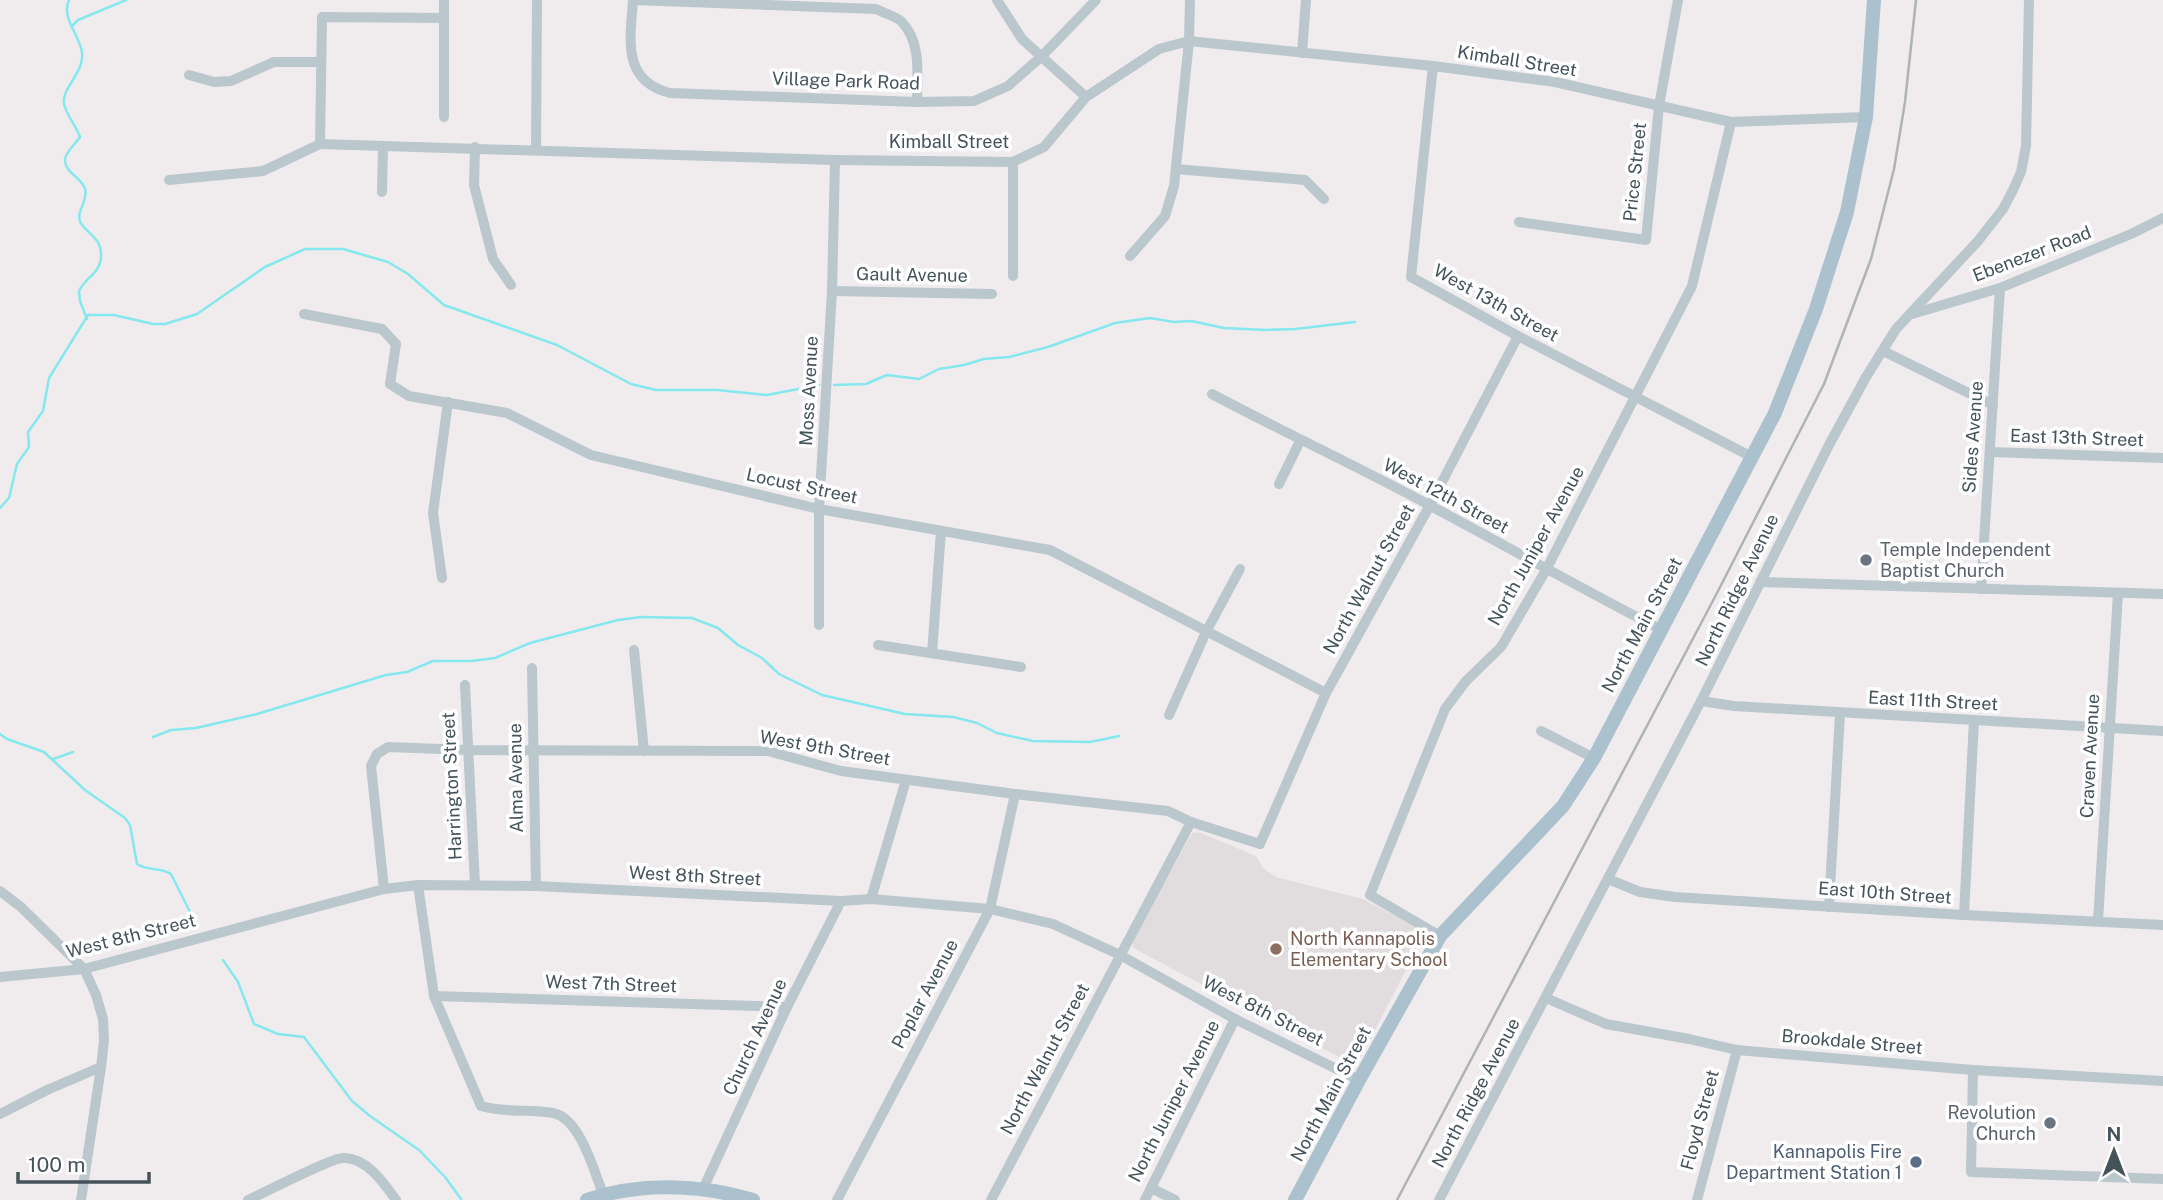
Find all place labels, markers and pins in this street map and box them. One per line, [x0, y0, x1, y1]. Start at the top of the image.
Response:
place label: Temple Independent Baptist Church [1880, 539, 2051, 581]
marker: Temple Independent Baptist Church [1858, 552, 1874, 568]
place label: North Kannapolis Elementary School [1290, 928, 1448, 970]
marker: North Kannapolis Elementary School [1268, 941, 1284, 957]
place label: Revolution Church [1947, 1102, 2036, 1144]
marker: Revolution Church [2042, 1115, 2058, 1131]
place label: Kannapolis Fire Department Station 1 [1726, 1141, 1902, 1183]
marker: Kannapolis Fire Department Station 1 [1908, 1154, 1924, 1170]

